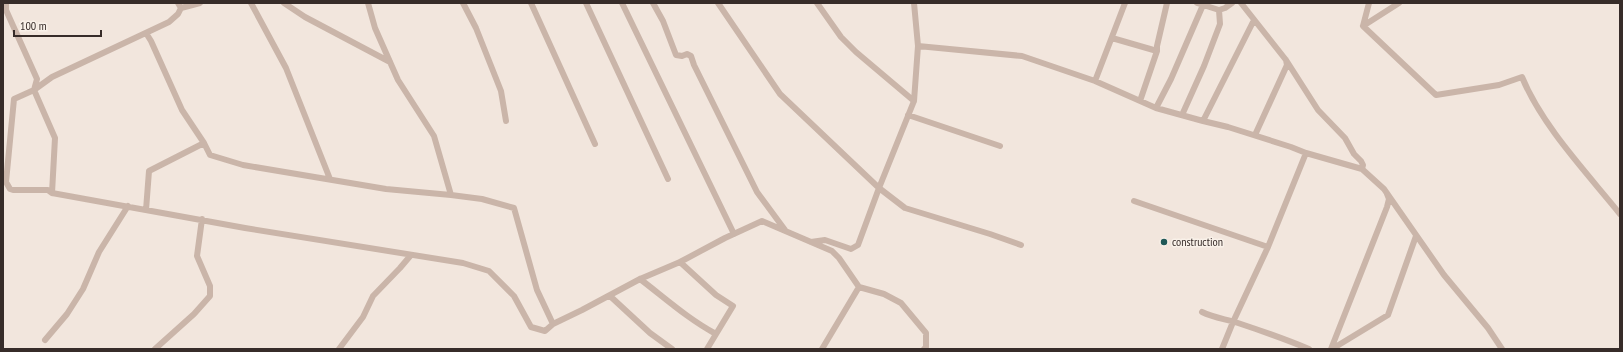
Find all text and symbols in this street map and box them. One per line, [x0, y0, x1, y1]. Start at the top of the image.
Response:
scale bar [14, 12, 101, 38]
text: 100 m [20, 18, 47, 33]
place label: construction [1172, 234, 1223, 249]
marker: construction [1159, 237, 1169, 247]

